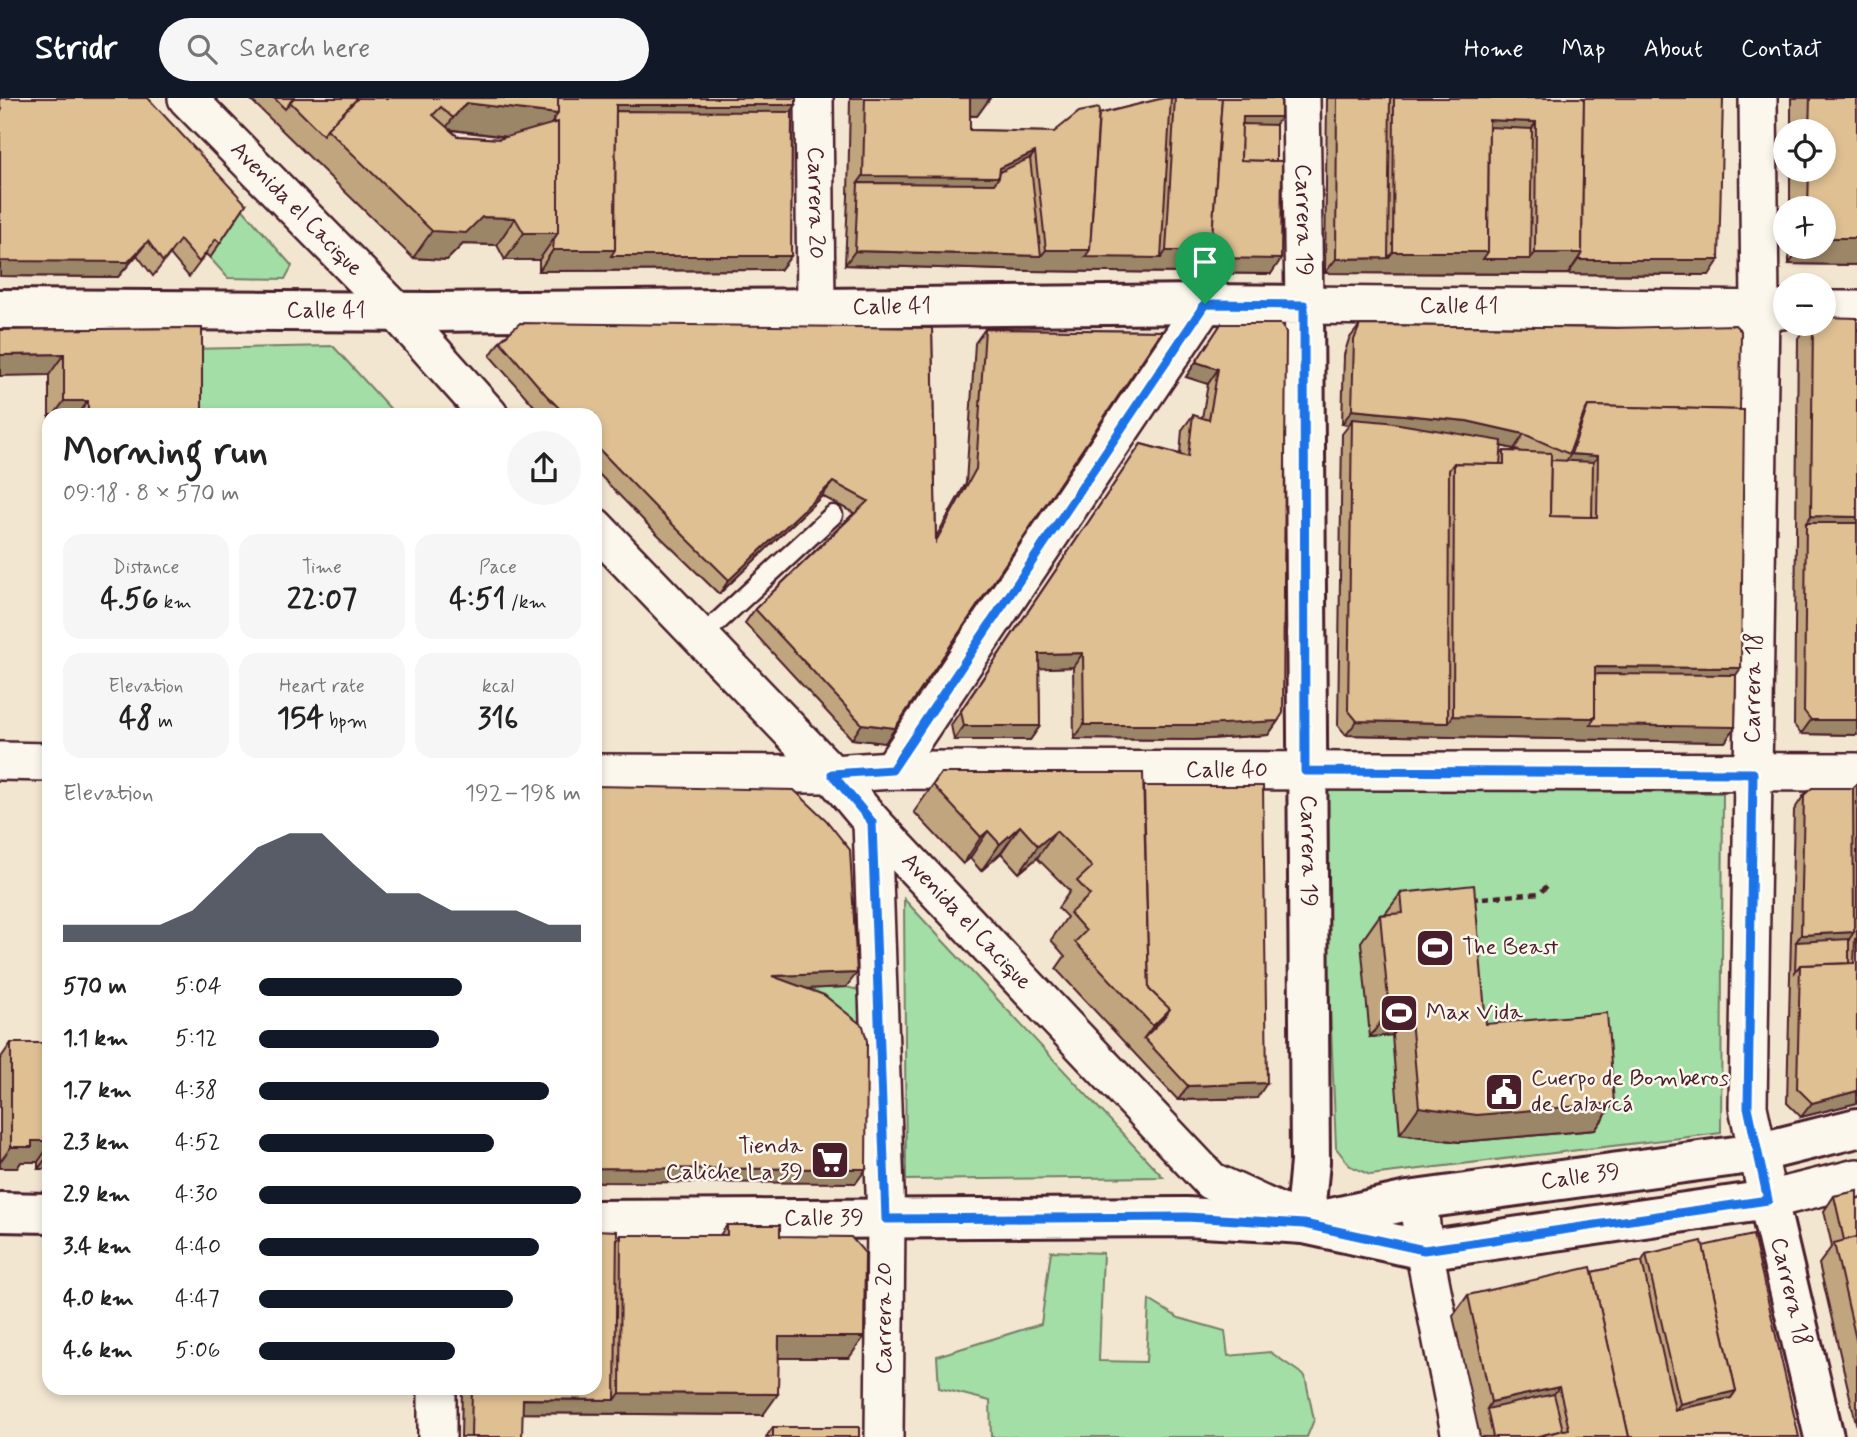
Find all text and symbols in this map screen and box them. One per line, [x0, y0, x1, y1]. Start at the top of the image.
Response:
search box [159, 18, 649, 81]
text: Stridr [35, 27, 117, 71]
icon: search [183, 30, 221, 68]
text: Search here [239, 32, 370, 66]
text: Home [1464, 34, 1524, 65]
text: Map [1562, 34, 1606, 65]
text: About [1644, 34, 1703, 65]
text: Contact [1741, 34, 1822, 65]
map controls [1773, 119, 1836, 336]
button: locate [1773, 119, 1836, 182]
street label: Avenida el Cacique [223, 135, 369, 283]
street label: Carrera 20 [799, 147, 831, 259]
street label: Carrera 19 [1287, 164, 1319, 276]
button: + [1773, 196, 1836, 259]
pin [1175, 232, 1235, 304]
icon: arrive [1186, 243, 1224, 281]
button: − [1773, 273, 1836, 336]
street label: Calle 41 [1419, 291, 1499, 322]
street label: Calle 41 [852, 292, 932, 323]
street label: Calle 41 [286, 296, 366, 327]
text: Morning run [63, 428, 268, 477]
button: share [507, 431, 581, 505]
text: 09:18 · 8 × 570 m [63, 479, 239, 509]
text: Distance [113, 555, 179, 580]
text: Time [302, 555, 342, 580]
text: Pace [479, 555, 517, 580]
text: 4.56 [100, 580, 159, 619]
text: 22:07 [287, 580, 357, 619]
text: 4:51 [449, 580, 506, 619]
text: km [159, 590, 192, 615]
text: /km [506, 590, 547, 615]
street label: Carrera 18 [1738, 632, 1770, 744]
text: Elevation [109, 674, 183, 699]
text: Heart rate [279, 674, 365, 699]
text: kcal [482, 674, 514, 699]
text: 48 [119, 699, 153, 738]
text: 154 [277, 699, 324, 738]
text: 316 [478, 699, 518, 738]
text: m [153, 709, 173, 734]
text: bpm [324, 709, 367, 734]
street label: Calle 40 [1186, 756, 1268, 786]
text: Elevation [63, 779, 154, 809]
text: 192–198 m [465, 779, 581, 809]
street label: Carrera 19 [1292, 795, 1323, 907]
street label: Avenida el Cacique [894, 847, 1038, 997]
sports icon: The Beast [1414, 927, 1456, 969]
place label: The Beast [1462, 933, 1558, 963]
text: 570 m [63, 972, 127, 1002]
text: 5:04 [175, 972, 222, 1002]
sports icon: Max Vida [1378, 992, 1420, 1034]
place label: Max Vida [1426, 998, 1523, 1028]
text: 1.1 km [63, 1024, 128, 1054]
text: 5:12 [175, 1024, 217, 1054]
place label: Cuerpo de Bomberos de Calarcá [1531, 1064, 1729, 1120]
public building icon: Cuerpo de Bomberos de Calarcá [1483, 1071, 1525, 1113]
text: 1.7 km [63, 1076, 132, 1106]
text: 4:38 [175, 1076, 218, 1106]
text: 2.3 km [63, 1128, 129, 1158]
text: 4:52 [175, 1128, 220, 1158]
place label: Tienda Caliche La 39 [666, 1132, 803, 1188]
supermarket icon: Tienda Caliche La 39 [809, 1139, 851, 1181]
street label: Calle 39 [1539, 1157, 1622, 1198]
text: 2.9 km [63, 1180, 130, 1210]
text: 4:30 [175, 1180, 218, 1210]
street label: Calle 39 [784, 1204, 864, 1234]
text: 3.4 km [63, 1232, 131, 1262]
text: 4:40 [175, 1232, 221, 1262]
street label: Carrera 18 [1762, 1234, 1817, 1349]
street label: Carrera 20 [870, 1262, 900, 1374]
text: 4.0 km [63, 1284, 134, 1314]
text: 4:47 [175, 1284, 219, 1314]
text: 4.6 km [63, 1336, 133, 1366]
text: 5:06 [175, 1336, 221, 1366]

